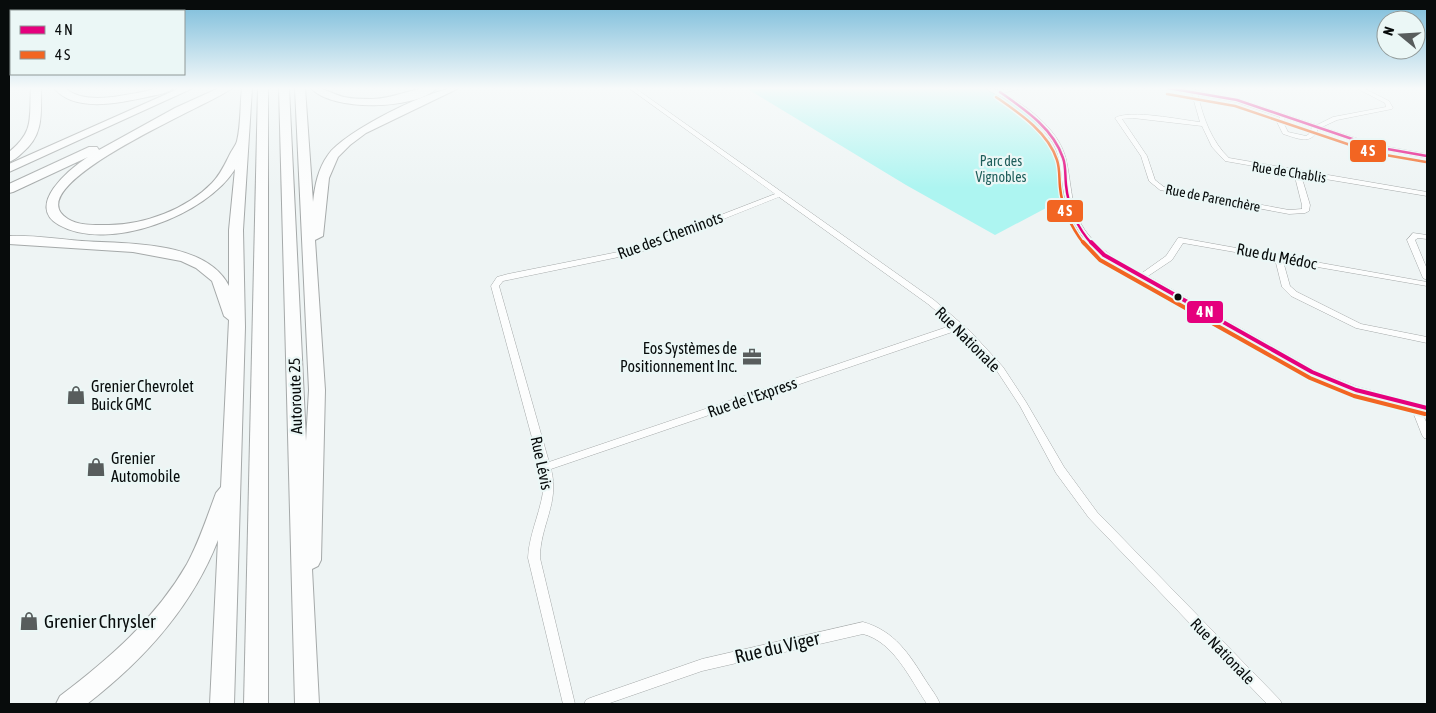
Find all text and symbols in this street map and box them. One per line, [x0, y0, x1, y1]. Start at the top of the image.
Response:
legend [10, 10, 185, 75]
north arrow [1376, 10, 1426, 60]
text: 4 N [55, 21, 73, 38]
text: N [1380, 25, 1398, 37]
text: 4 S [55, 46, 70, 63]
line badge: 4 S [1349, 139, 1387, 163]
text: 4 S [1360, 143, 1375, 159]
park label: Parc des Vignobles [976, 153, 1027, 185]
street label: Rue de Chablis [1251, 158, 1327, 186]
street label: Rue de Parenchère [1164, 181, 1262, 215]
line badge: 4 S [1046, 199, 1084, 223]
text: 4 S [1057, 203, 1072, 219]
street label: Rue des Cheminots [615, 207, 725, 262]
street label: Rue du Médoc [1235, 239, 1319, 273]
unlabelled marker [1173, 292, 1183, 302]
line badge: 4 N [1186, 300, 1224, 324]
street label: Rue Nationale [932, 303, 1004, 375]
text: 4 N [1196, 304, 1213, 320]
place label: Eos Systèmes de Positionnement Inc. [620, 339, 737, 375]
office icon: Eos Systèmes de Positionnement Inc. [741, 346, 763, 368]
street label: Autoroute 25 [285, 357, 305, 435]
street label: Rue de l'Express [705, 373, 800, 422]
place label: Grenier Chevrolet Buick GMC [91, 377, 194, 413]
shop icon: Grenier Chevrolet Buick GMC [65, 384, 87, 406]
street label: Rue Lévis [528, 435, 557, 492]
place label: Grenier Automobile [111, 449, 180, 485]
shop icon: Grenier Automobile [85, 456, 107, 478]
shop icon: Grenier Chrysler [18, 610, 40, 632]
place label: Grenier Chrysler [44, 610, 156, 632]
street label: Rue Nationale [1187, 614, 1259, 688]
street label: Rue du Viger [732, 626, 822, 667]

